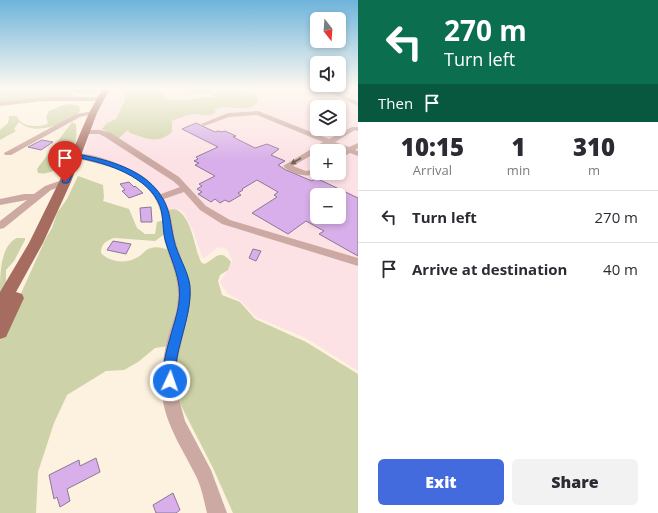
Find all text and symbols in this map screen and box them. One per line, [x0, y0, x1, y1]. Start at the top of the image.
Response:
text: 270 m [444, 11, 527, 49]
north arrow [310, 12, 346, 48]
map controls [310, 12, 346, 224]
icon: left [378, 16, 430, 68]
text: Turn left [444, 47, 515, 71]
button: sound [310, 56, 346, 92]
icon: arrive [421, 92, 443, 114]
text: Then [378, 93, 413, 113]
button: layers [310, 100, 346, 136]
text: 10:15 [401, 130, 464, 163]
text: 1 [511, 130, 526, 163]
text: 310 [573, 130, 615, 163]
pin [48, 141, 82, 182]
button: + [310, 144, 346, 180]
icon: arrive [54, 147, 76, 169]
one-way arrow [290, 158, 302, 165]
text: Arrival [413, 161, 452, 179]
text: min [507, 161, 530, 179]
text: m [588, 161, 600, 179]
button: − [310, 188, 346, 224]
icon: left [378, 206, 400, 228]
text: Turn left [412, 207, 477, 227]
text: 270 m [594, 207, 638, 227]
icon: arrive [378, 258, 400, 280]
text: Arrive at destination [412, 259, 567, 279]
text: 40 m [603, 259, 638, 279]
position arrow [149, 360, 191, 402]
button: Exit [378, 459, 504, 505]
button: Share [512, 459, 638, 505]

